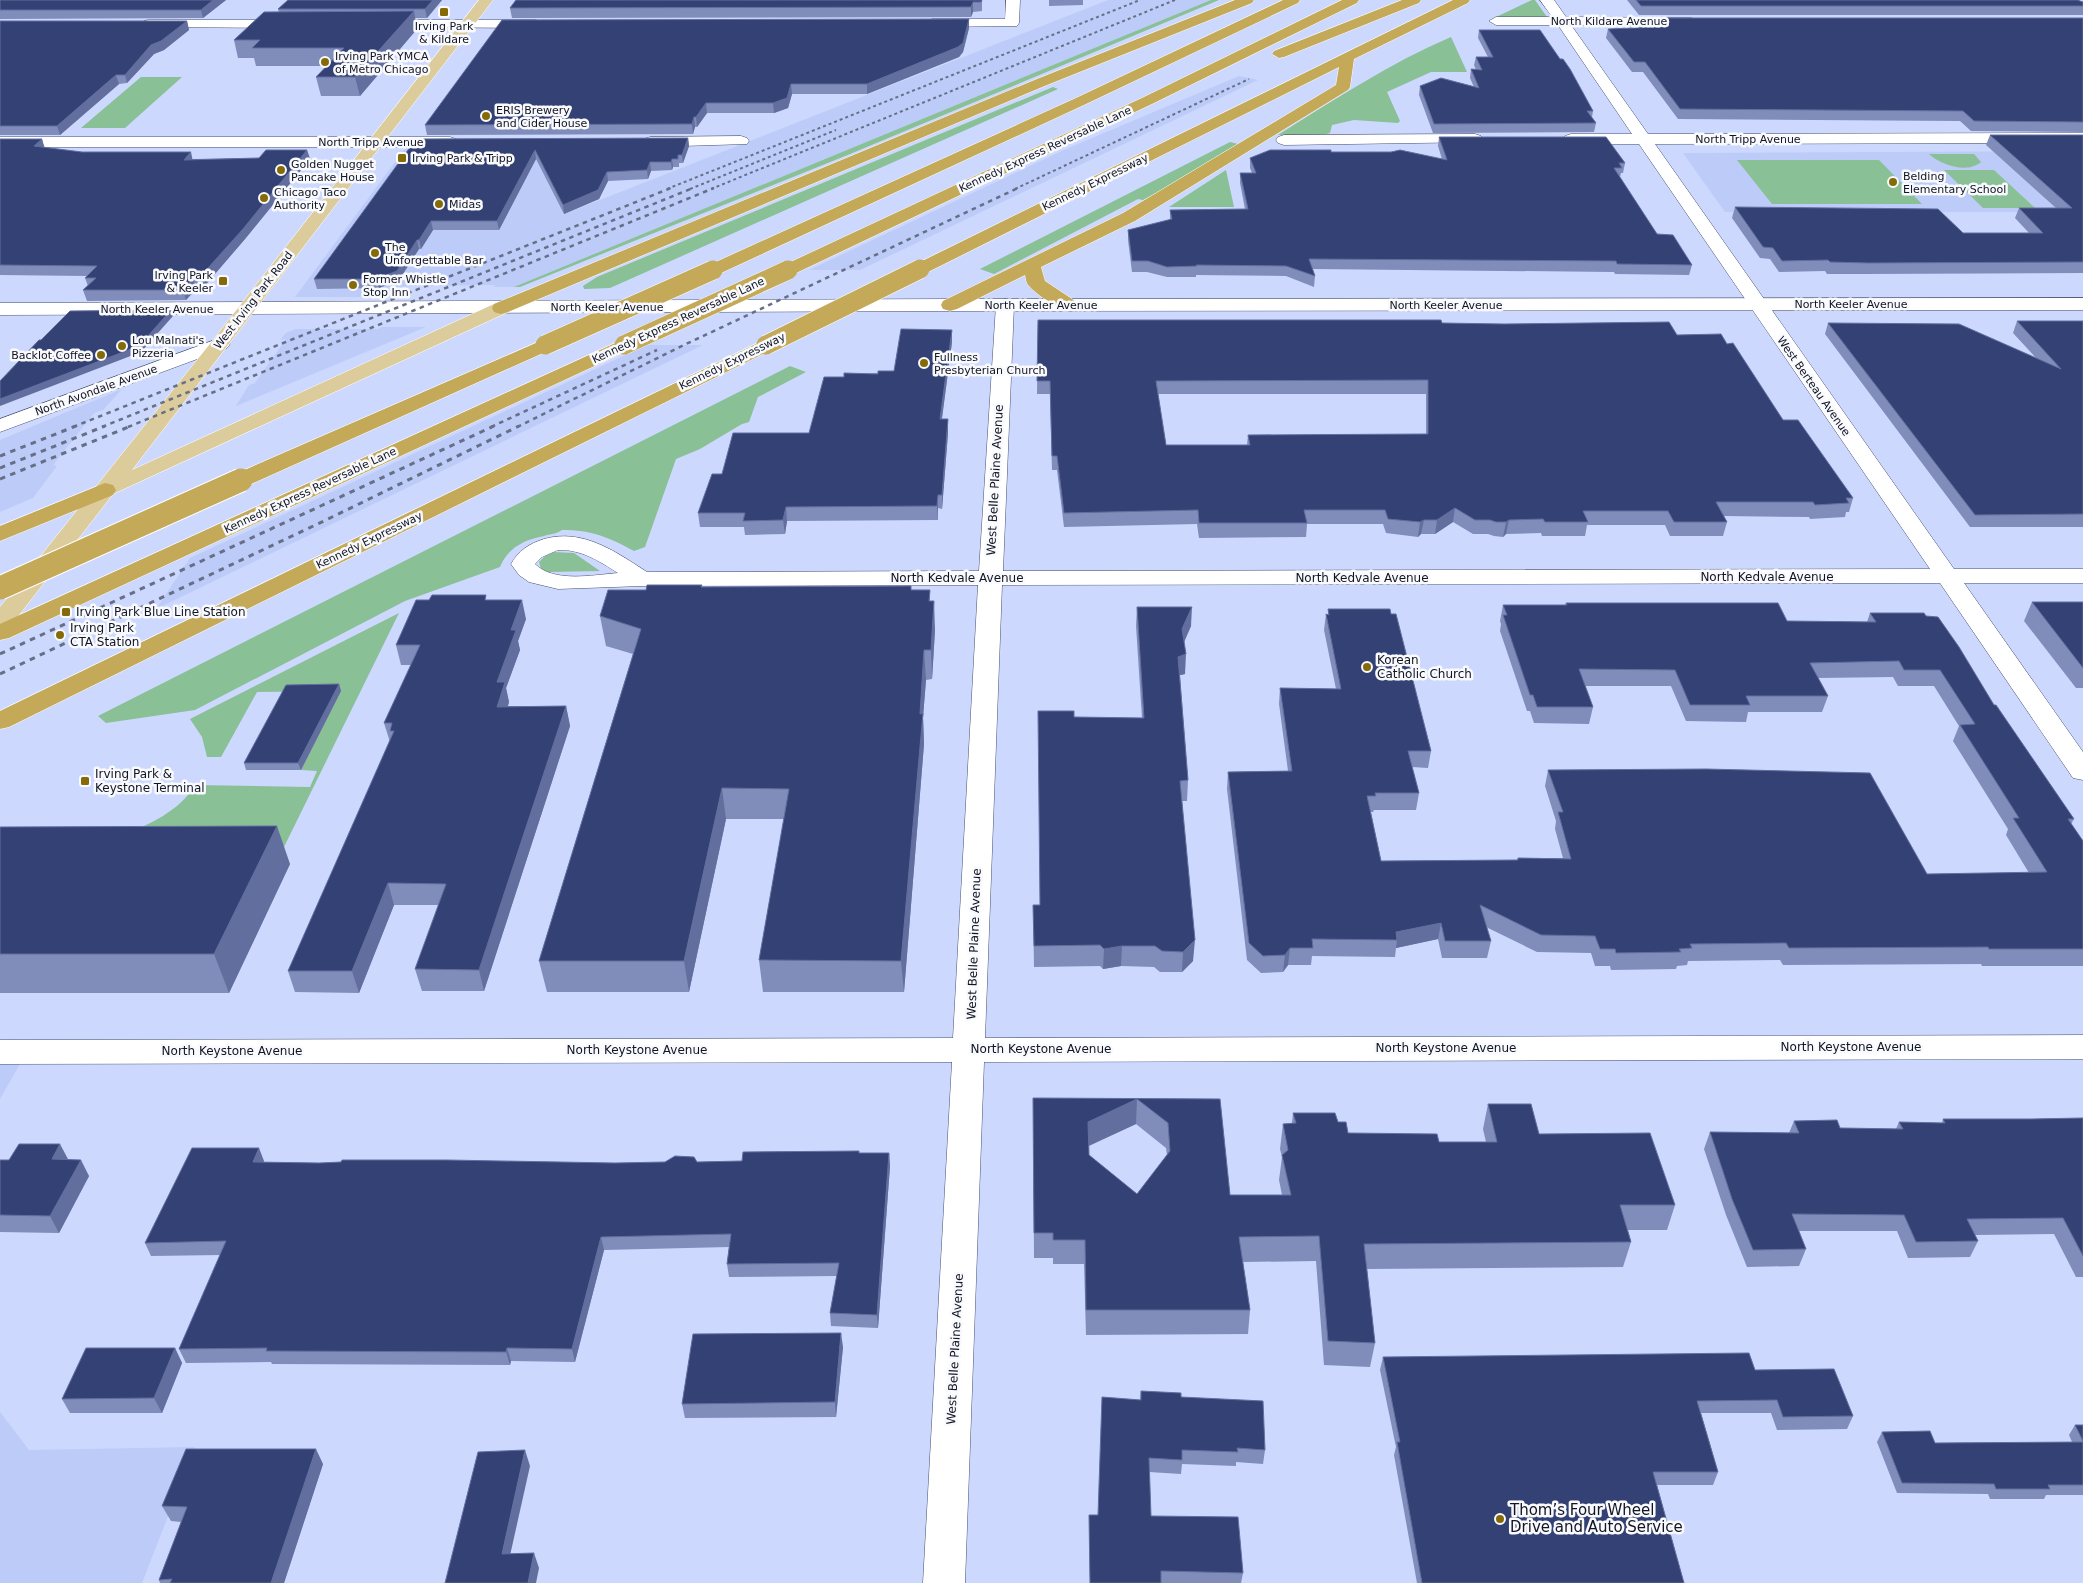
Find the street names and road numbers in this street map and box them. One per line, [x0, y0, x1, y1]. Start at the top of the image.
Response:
street label: North Kildare Avenue [1551, 15, 1668, 28]
street label: Kennedy Express Reversable Lane [957, 104, 1134, 195]
street label: North Tripp Avenue [1695, 133, 1801, 146]
street label: North Tripp Avenue [318, 136, 424, 149]
street label: Kennedy Expressway [1040, 151, 1151, 214]
street label: West Irving Park Road [211, 249, 296, 352]
street label: Kennedy Express Reversable Lane [590, 275, 767, 366]
street label: North Keeler Avenue [1794, 298, 1908, 311]
street label: North Keeler Avenue [984, 299, 1098, 312]
street label: North Keeler Avenue [1389, 299, 1503, 312]
street label: North Keeler Avenue [550, 301, 664, 314]
street label: North Keeler Avenue [100, 303, 214, 316]
street label: Kennedy Expressway [677, 330, 788, 393]
street label: West Berteau Avenue [1774, 334, 1853, 439]
street label: North Avondale Avenue [33, 362, 159, 419]
street label: West Belle Plaine Avenue [984, 404, 1006, 556]
street label: Kennedy Express Reversable Lane [222, 445, 399, 536]
street label: Kennedy Expressway [314, 509, 425, 572]
street label: North Kedvale Avenue [1700, 570, 1834, 584]
street label: North Kedvale Avenue [890, 571, 1024, 585]
street label: North Kedvale Avenue [1295, 571, 1429, 585]
street label: West Belle Plaine Avenue [964, 868, 984, 1020]
street label: North Keystone Avenue [1781, 1040, 1921, 1054]
street label: North Keystone Avenue [1376, 1041, 1516, 1055]
street label: North Keystone Avenue [971, 1042, 1111, 1056]
street label: North Keystone Avenue [567, 1043, 707, 1057]
street label: North Keystone Avenue [162, 1044, 302, 1058]
street label: West Belle Plaine Avenue [944, 1273, 966, 1425]

